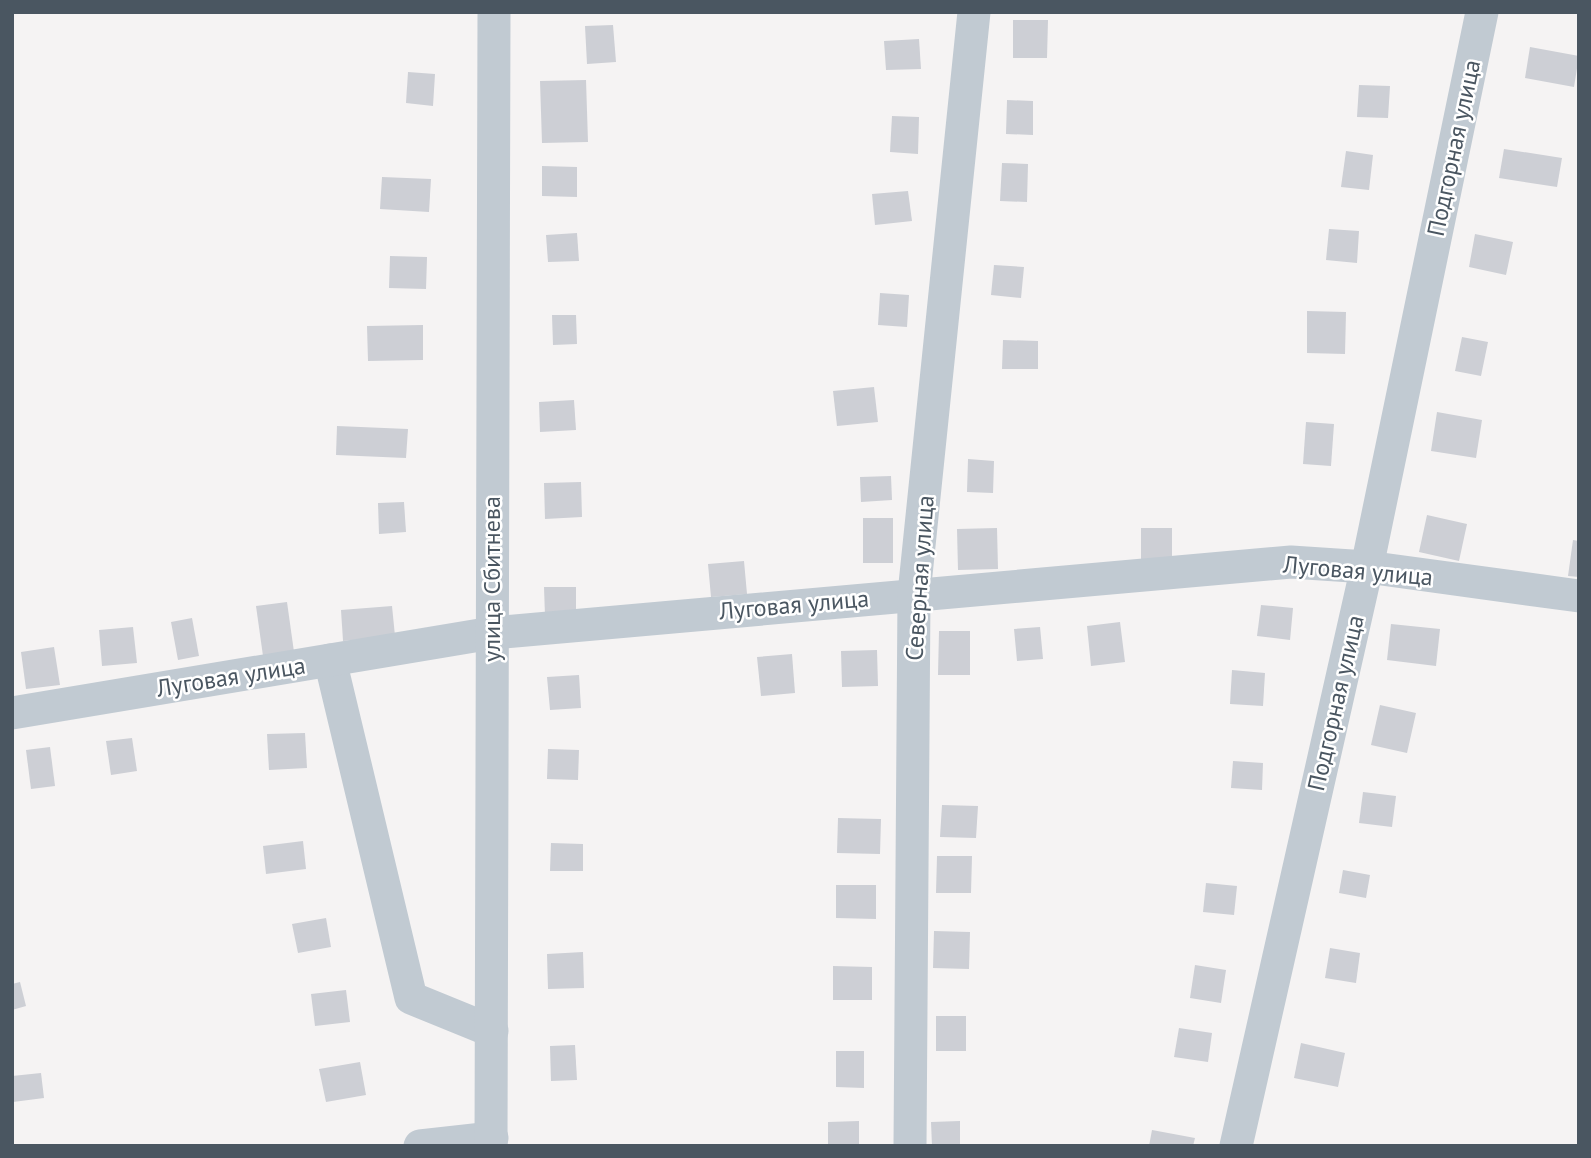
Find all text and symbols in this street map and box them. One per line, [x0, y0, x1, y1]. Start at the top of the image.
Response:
street label: Подгорная улица [1420, 57, 1487, 239]
street label: Северная улица [898, 494, 941, 662]
street label: улица Сбитнева [476, 496, 507, 662]
street label: Луговая улица [1281, 548, 1434, 592]
street label: Луговая улица [717, 583, 870, 627]
street label: Подгорная улица [1300, 612, 1371, 794]
street label: Луговая улица [153, 649, 308, 704]

